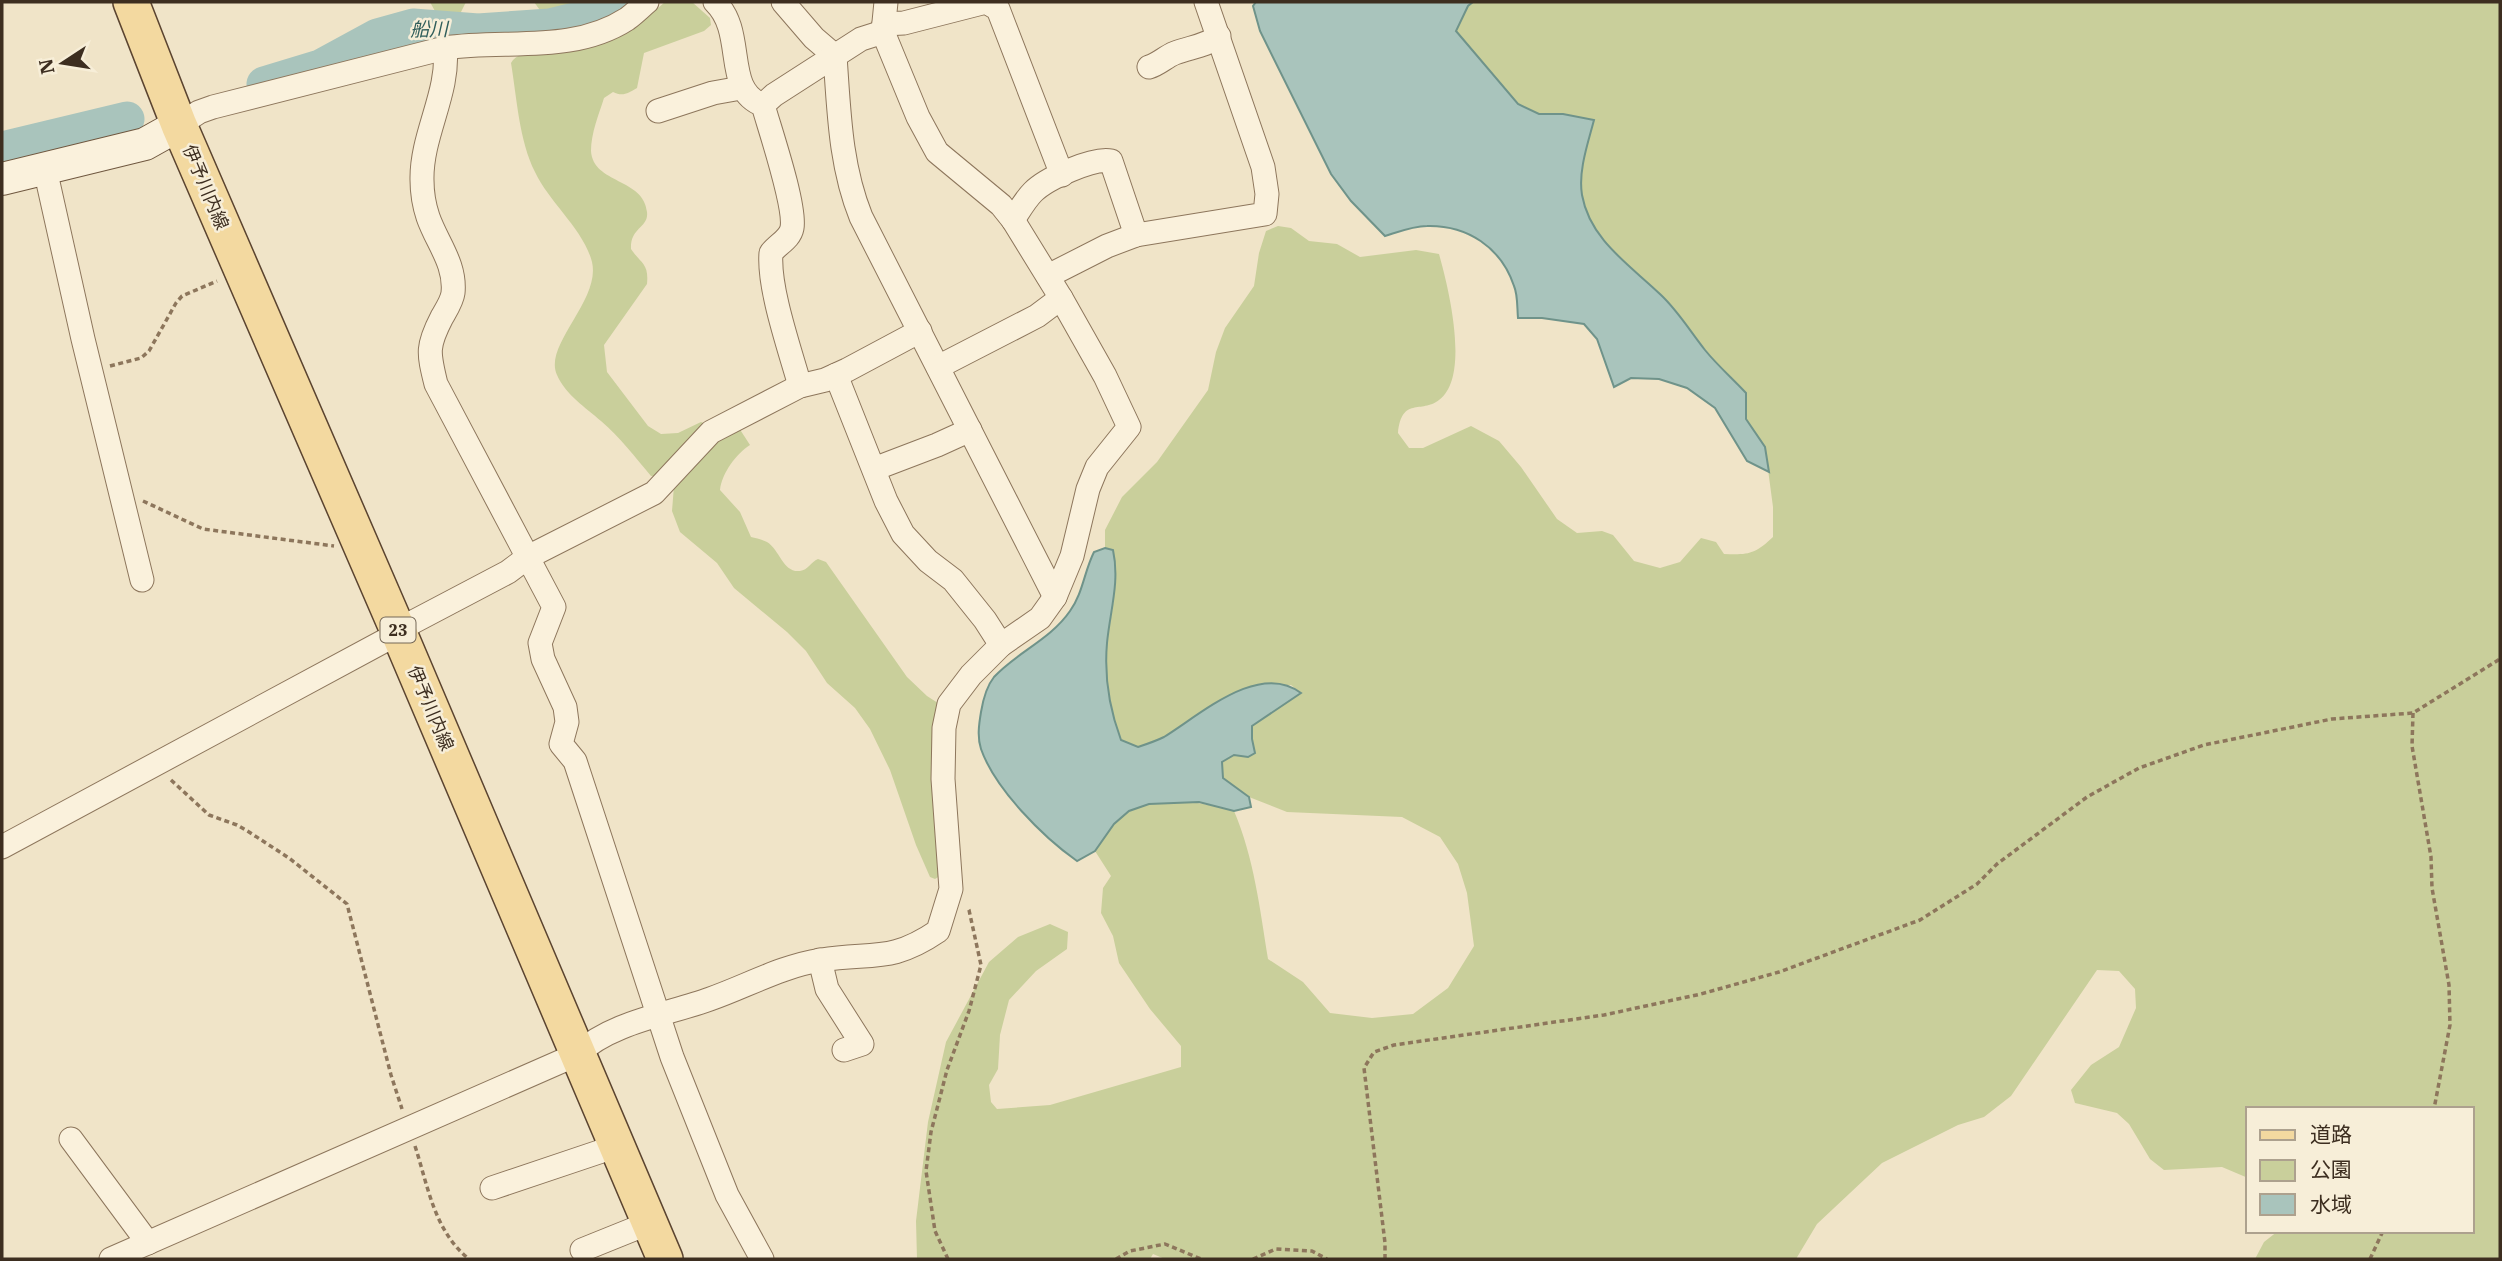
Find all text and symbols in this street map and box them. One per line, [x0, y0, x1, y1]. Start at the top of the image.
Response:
water label: 船川 [410, 17, 450, 41]
north arrow [28, 28, 98, 98]
text: N [33, 57, 60, 76]
street label: 伊予川内線 [178, 141, 234, 233]
road number: 23 [380, 618, 416, 642]
street label: 伊予川内線 [403, 662, 459, 754]
legend [2246, 1107, 2474, 1233]
text: 道路 [2310, 1120, 2352, 1148]
text: 公園 [2310, 1155, 2352, 1183]
text: 水域 [2310, 1190, 2352, 1218]

